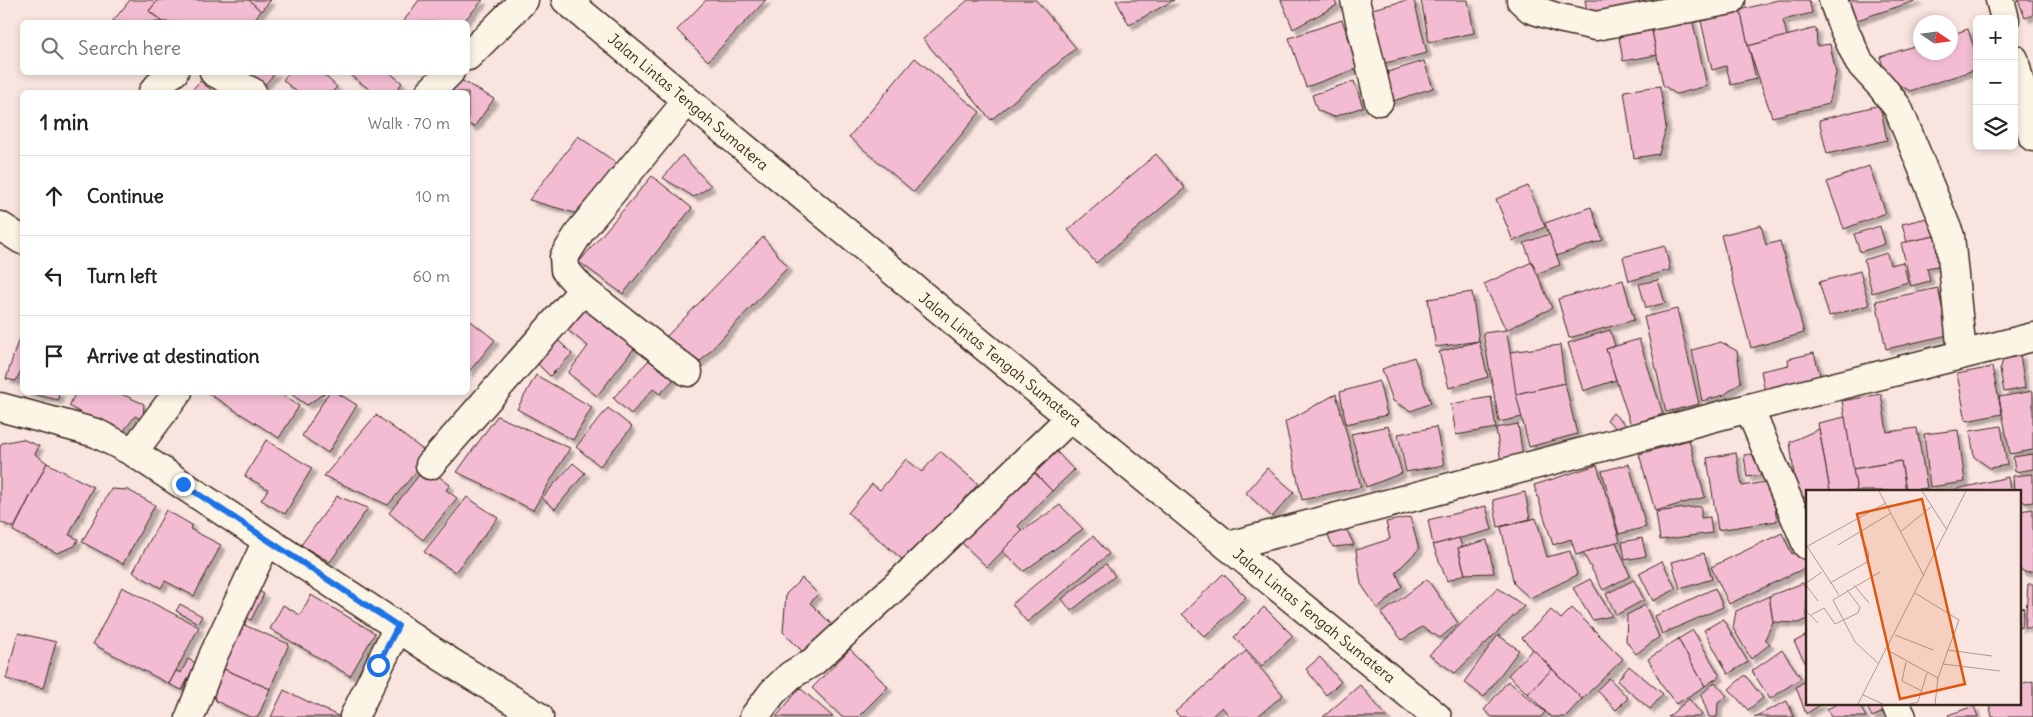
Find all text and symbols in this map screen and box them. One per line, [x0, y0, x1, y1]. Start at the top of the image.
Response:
north arrow [1913, 15, 1958, 60]
map controls [1973, 15, 2018, 150]
button: + [1973, 15, 2018, 60]
search box [20, 20, 470, 75]
street label: Jalan Lintas Tengah Sumatera [604, 29, 773, 175]
icon: search [38, 34, 66, 62]
text: Search here [78, 36, 181, 60]
button: − [1973, 60, 2018, 105]
button: layers [1973, 105, 2018, 150]
text: 1 min [40, 109, 89, 136]
text: Walk · 70 m [368, 113, 450, 133]
icon: ahead [40, 182, 68, 210]
text: Continue [87, 184, 164, 208]
text: 10 m [415, 186, 450, 206]
icon: left [40, 262, 68, 290]
text: Turn left [87, 264, 157, 288]
text: 60 m [412, 266, 450, 286]
street label: Jalan Lintas Tengah Sumatera [915, 288, 1086, 431]
icon: arrive [40, 342, 68, 370]
text: Arrive at destination [87, 344, 260, 368]
route end [172, 473, 195, 496]
inset map [1806, 490, 2020, 704]
street label: Jalan Lintas Tengah Sumatera [1229, 544, 1400, 687]
route start [367, 654, 390, 677]

